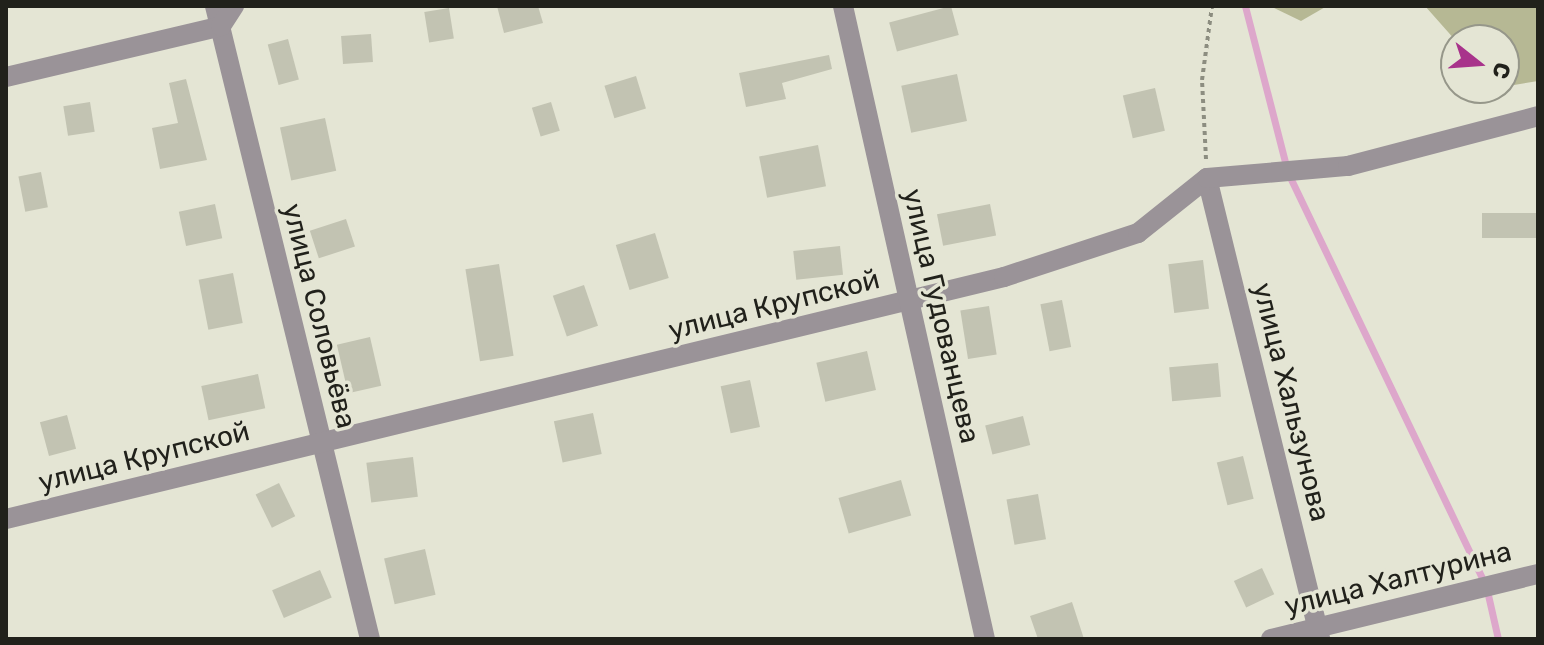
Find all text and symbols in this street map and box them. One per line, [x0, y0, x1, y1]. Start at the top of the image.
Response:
north arrow [1440, 24, 1520, 104]
text: С [1486, 59, 1517, 82]
street label: улица Гудованцева [895, 185, 987, 447]
street label: улица Соловьёва [275, 200, 363, 432]
street label: улица Крупской [665, 263, 883, 347]
street label: улица Хальзунова [1245, 279, 1337, 525]
street label: улица Крупской [35, 415, 253, 499]
street label: улица Халтурина [1281, 535, 1515, 623]

